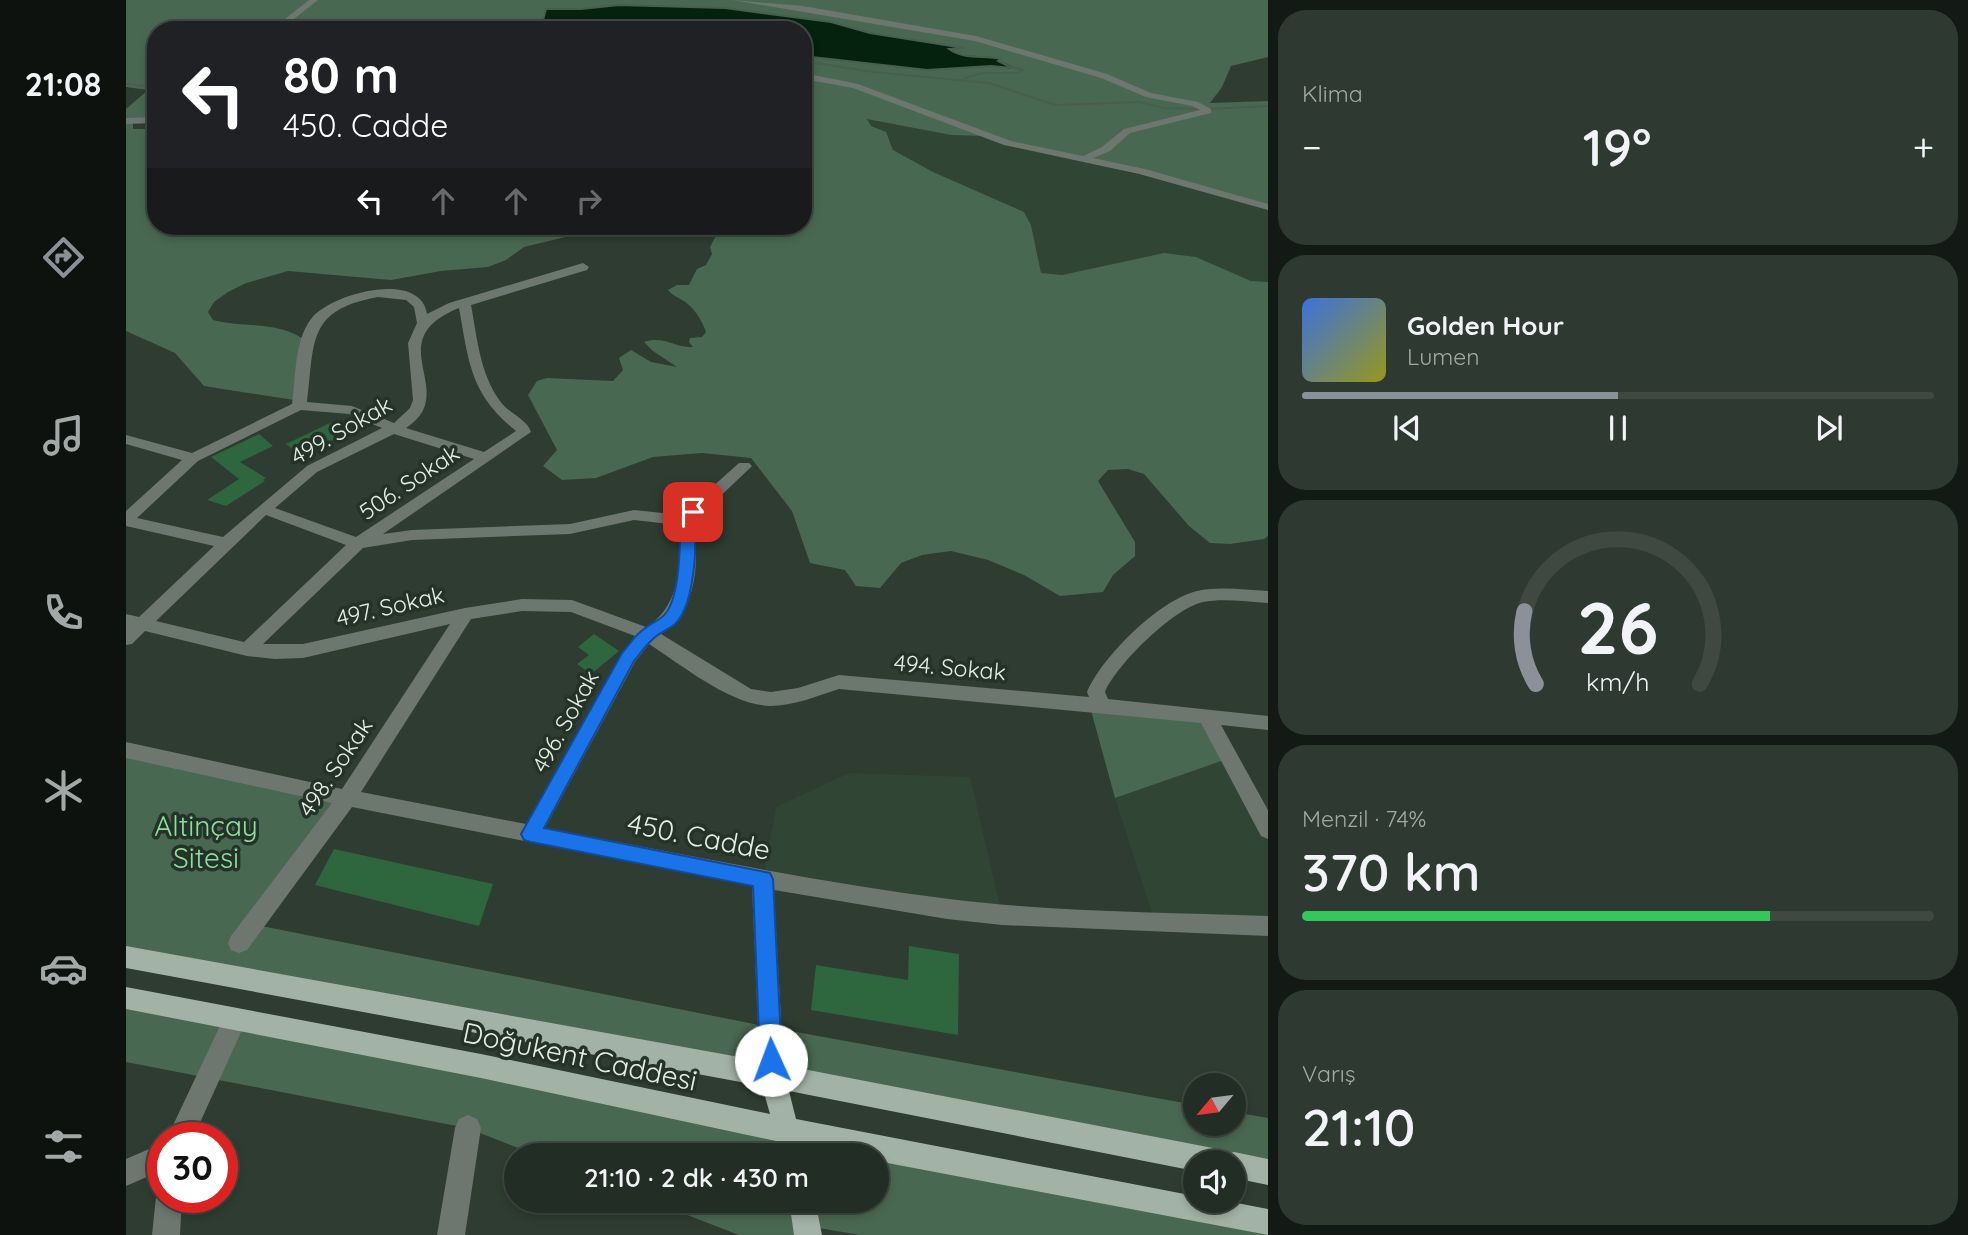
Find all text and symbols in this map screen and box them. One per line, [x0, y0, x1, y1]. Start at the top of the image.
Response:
text: 80 m [283, 44, 399, 105]
icon: left [168, 49, 259, 140]
text: 21:08 [25, 64, 101, 104]
text: Klima [1302, 79, 1363, 108]
text: 450. Cadde [283, 105, 448, 145]
text: 19° [1583, 114, 1652, 179]
text: − [1302, 123, 1322, 171]
text: + [1913, 123, 1934, 171]
icon: left [351, 182, 389, 220]
icon: ahead [424, 182, 462, 220]
icon: ahead [497, 182, 535, 220]
icon: right [570, 182, 608, 220]
icon: directions [39, 233, 88, 282]
text: Golden Hour [1407, 309, 1564, 342]
text: Lumen [1407, 342, 1480, 371]
street label: 499. Sokak [285, 389, 397, 471]
icon: previous [1388, 409, 1426, 447]
icon: pause [1599, 409, 1637, 447]
icon: next [1810, 409, 1848, 447]
icon: music [39, 411, 88, 460]
street label: 506. Sokak [354, 438, 464, 526]
pin [663, 482, 723, 542]
icon: arrive [674, 493, 712, 531]
street label: 497. Sokak [333, 580, 447, 632]
text: 26 [1577, 581, 1659, 672]
icon: phone [39, 588, 88, 637]
street label: 494. Sokak [893, 648, 1007, 686]
street label: 496. Sokak [525, 665, 605, 777]
text: km/h [1586, 665, 1650, 696]
street label: 498. Sokak [291, 712, 379, 822]
icon: climate [39, 766, 88, 815]
text: Menzil · 74% [1302, 804, 1426, 833]
street label: 450. Cadde [625, 805, 773, 867]
park label: Altinçay Sitesi [154, 808, 258, 875]
text: 370 km [1302, 839, 1481, 904]
icon: car [39, 944, 88, 993]
street label: Doğukent Caddesi [460, 1014, 700, 1098]
position arrow [734, 1023, 808, 1097]
text: Varış [1302, 1059, 1356, 1088]
north arrow [1183, 1073, 1246, 1136]
map controls [1183, 1073, 1246, 1213]
text: 21:10 [1302, 1094, 1415, 1159]
icon: filters [39, 1122, 88, 1171]
speed limit sign: 30 [147, 1122, 238, 1213]
button: sound [1183, 1150, 1246, 1213]
text: 21:10 · 2 dk · 430 m [584, 1161, 809, 1194]

